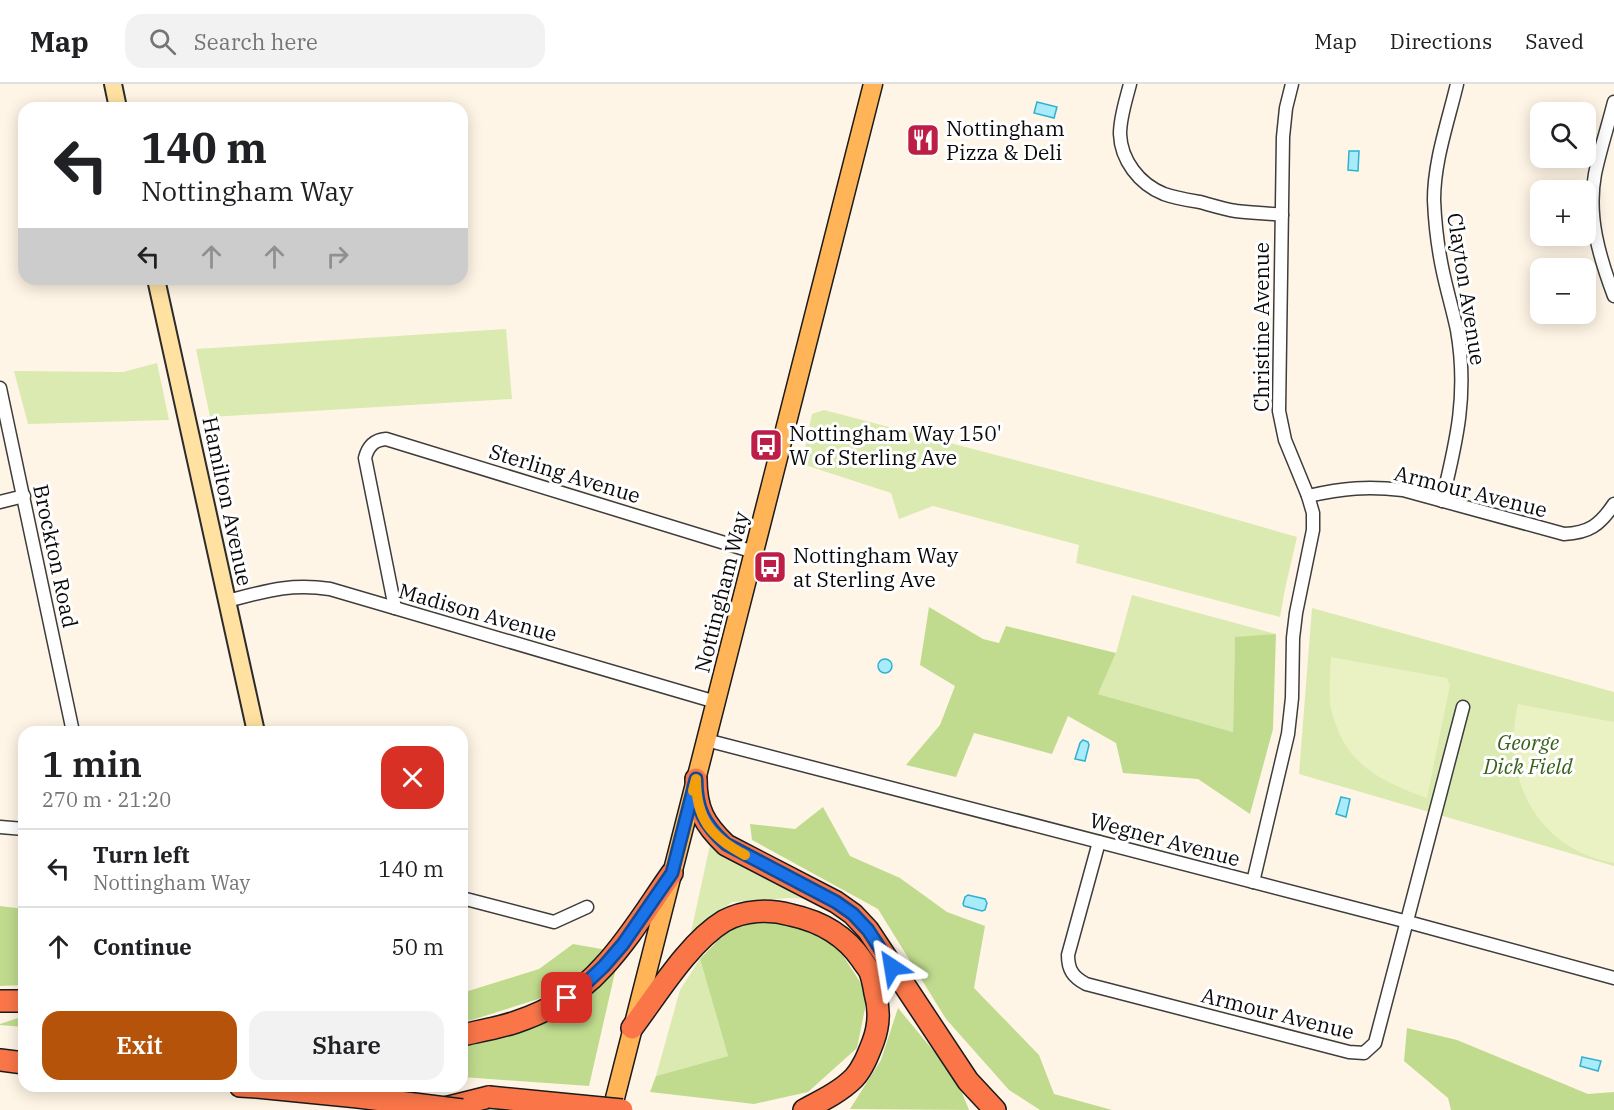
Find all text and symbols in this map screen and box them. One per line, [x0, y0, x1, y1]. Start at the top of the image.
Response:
search box [125, 14, 545, 68]
text: Map [30, 23, 89, 60]
icon: search [146, 25, 179, 58]
text: Search here [194, 27, 318, 56]
text: Map [1314, 27, 1357, 55]
text: Directions [1390, 27, 1492, 55]
text: Saved [1525, 27, 1584, 55]
map controls [1530, 102, 1596, 324]
button: search [1530, 102, 1596, 168]
place label: Nottingham Pizza & Deli [946, 114, 1065, 166]
text: 140 m [141, 120, 267, 175]
restaurant icon: Nottingham Pizza & Deli [905, 122, 941, 158]
icon: left [42, 126, 120, 204]
text: Nottingham Way [141, 173, 353, 208]
button: + [1530, 180, 1596, 246]
street label: Clayton Avenue [1441, 211, 1493, 367]
icon: left [132, 240, 165, 273]
icon: ahead [195, 240, 228, 273]
icon: ahead [258, 240, 291, 273]
icon: right [321, 240, 354, 273]
street label: Christine Avenue [1247, 242, 1275, 412]
button: − [1530, 258, 1596, 324]
street label: Hamilton Avenue [196, 414, 260, 588]
place label: Nottingham Way 150' W of Sterling Ave [789, 419, 1002, 471]
bus stop icon: Nottingham Way 150' W of Sterling Ave [748, 427, 784, 463]
street label: Sterling Avenue [486, 437, 644, 509]
street label: Armour Avenue [1392, 458, 1550, 524]
street label: Brockton Road [27, 482, 85, 631]
street label: Nottingham Way [687, 508, 755, 676]
place label: Nottingham Way at Sterling Ave [793, 541, 959, 593]
bus stop icon: Nottingham Way at Sterling Ave [752, 549, 788, 585]
street label: Madison Avenue [396, 576, 560, 648]
park label: George Dick Field [1482, 728, 1573, 780]
text: 1 min [42, 740, 142, 787]
button: close [381, 746, 444, 809]
text: 270 m · 21:20 [42, 786, 171, 813]
street label: Wegner Avenue [1087, 805, 1243, 873]
text: Turn left [93, 840, 189, 869]
icon: left [42, 852, 75, 885]
text: 140 m [378, 854, 444, 883]
text: Nottingham Way [93, 869, 250, 896]
icon: ahead [42, 930, 75, 963]
text: Continue [93, 932, 192, 961]
text: 50 m [392, 932, 444, 961]
position arrow [860, 935, 924, 999]
pin [541, 972, 592, 1023]
street label: Armour Avenue [1199, 980, 1357, 1046]
icon: arrive [550, 981, 583, 1014]
button: Exit [42, 1011, 237, 1080]
button: Share [249, 1011, 444, 1080]

